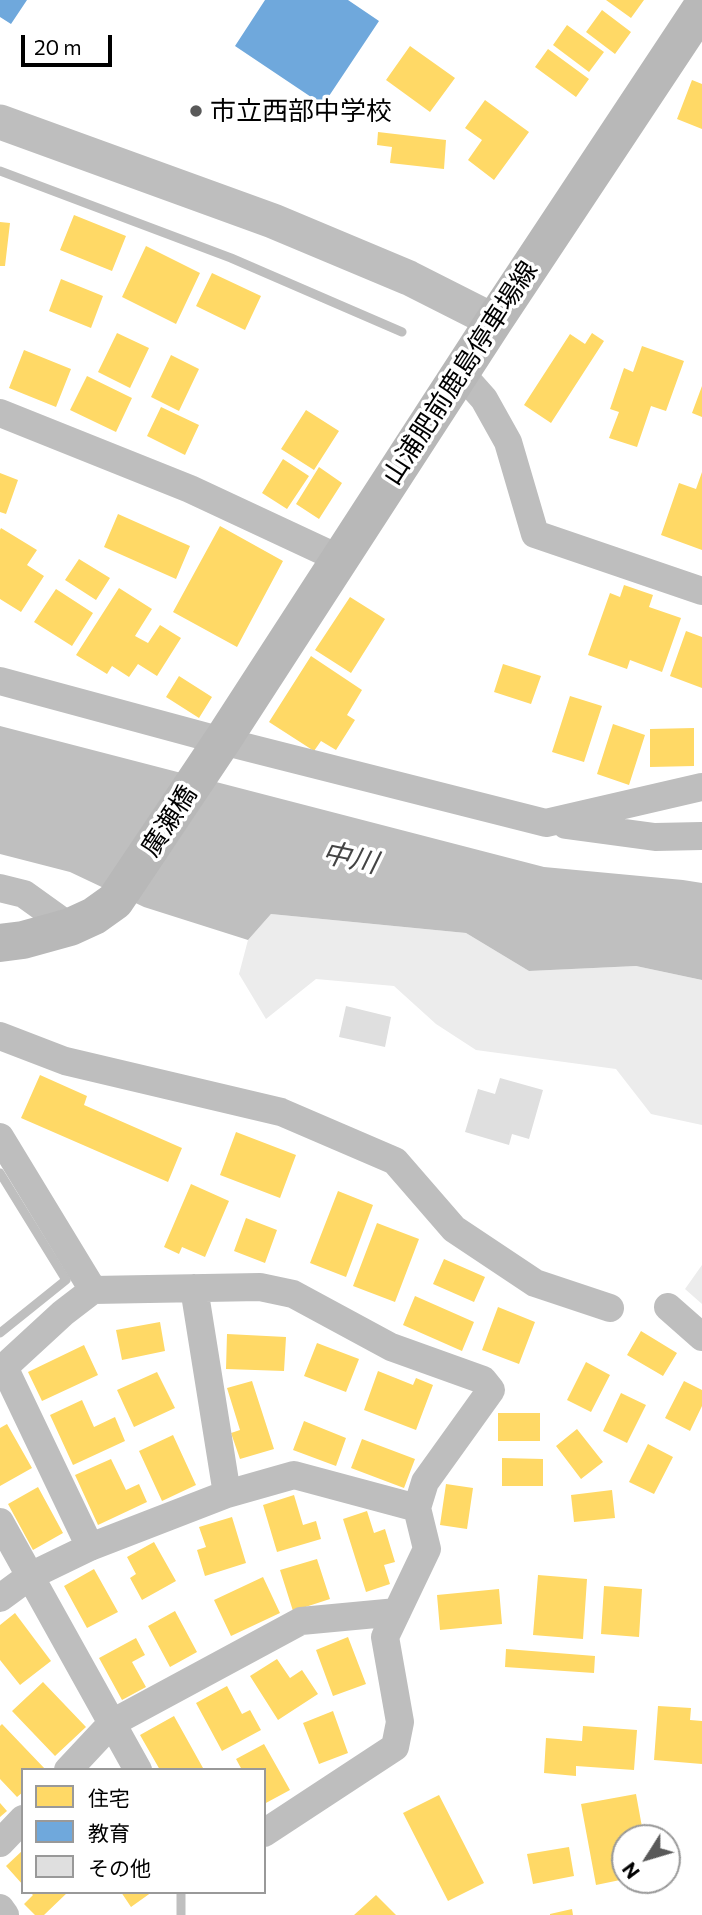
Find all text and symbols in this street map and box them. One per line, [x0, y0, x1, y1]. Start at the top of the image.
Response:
scale bar [24, 21, 116, 65]
text: 20 m [34, 34, 82, 59]
place label: 市立西部中学校 [210, 95, 392, 127]
marker: 市立西部中学校 [188, 103, 204, 119]
street label: 山浦肥前鹿島停車場線 [376, 255, 544, 491]
street label: 廣瀬橋 [135, 780, 203, 862]
water label: 中川 [319, 836, 381, 880]
legend [21, 1768, 266, 1894]
text: 住宅 [88, 1785, 130, 1810]
text: 教育 [88, 1820, 130, 1845]
north arrow [611, 1824, 681, 1894]
text: その他 [88, 1855, 151, 1880]
text: N [617, 1858, 644, 1883]

